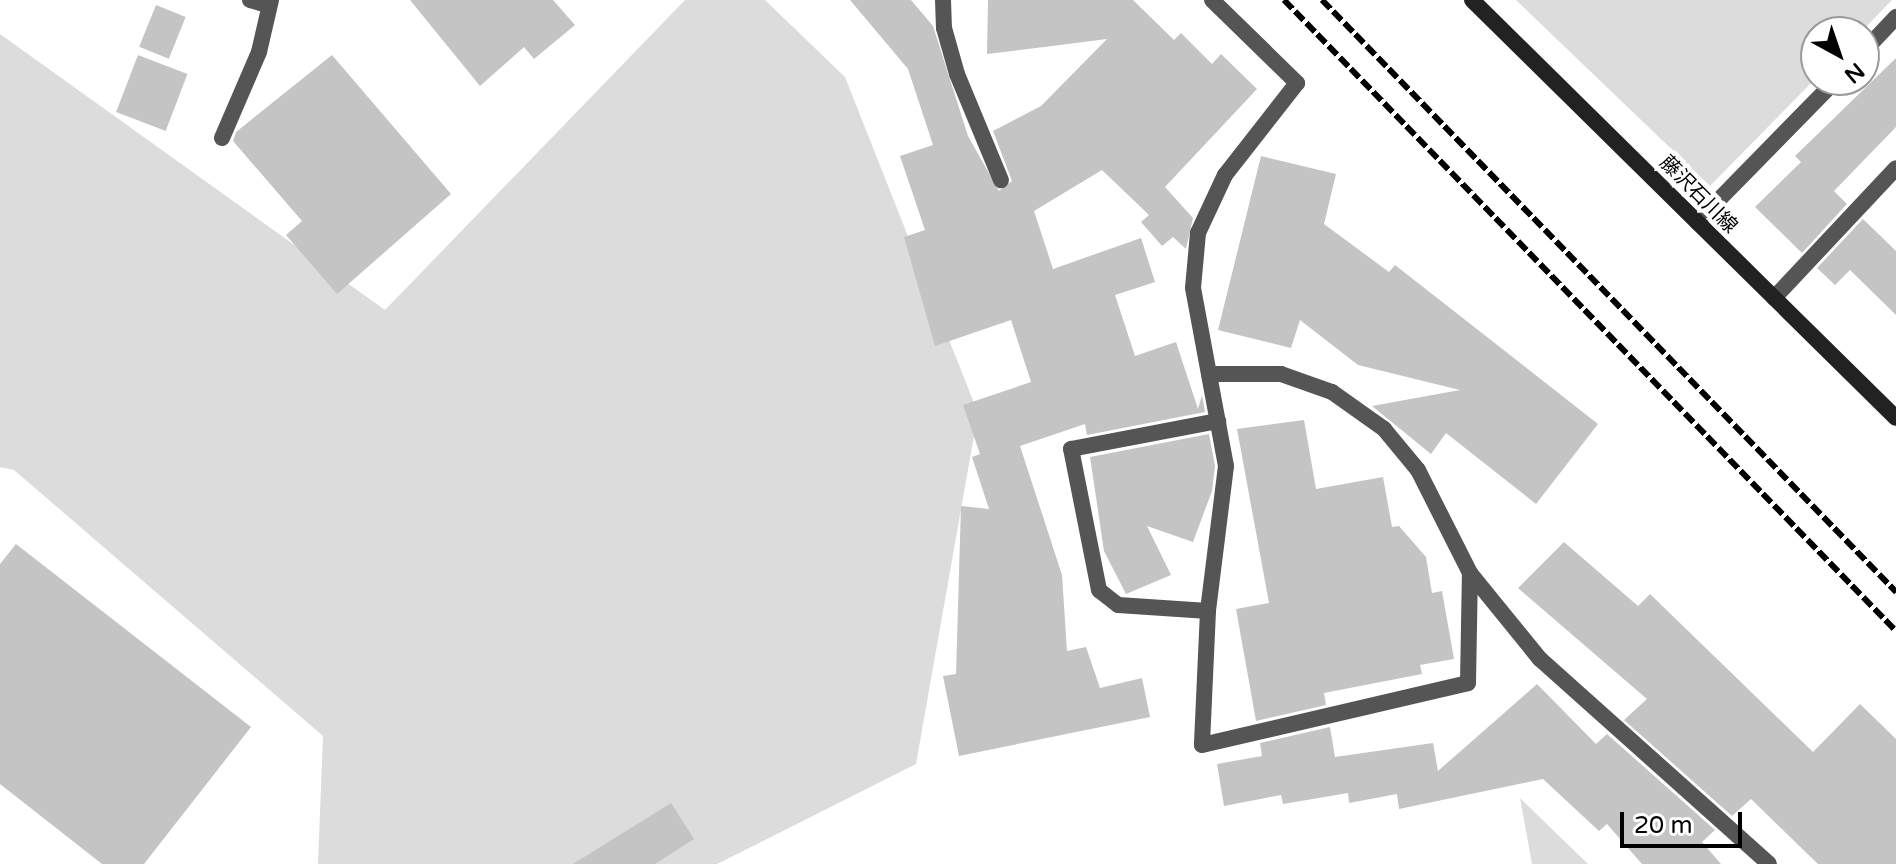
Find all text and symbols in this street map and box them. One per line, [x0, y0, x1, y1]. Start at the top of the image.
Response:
north arrow [1800, 16, 1880, 96]
text: N [1839, 57, 1869, 88]
street label: 藤沢石川線 [1654, 151, 1742, 239]
scale bar [1624, 796, 1746, 846]
text: 20 m [1634, 811, 1692, 840]

